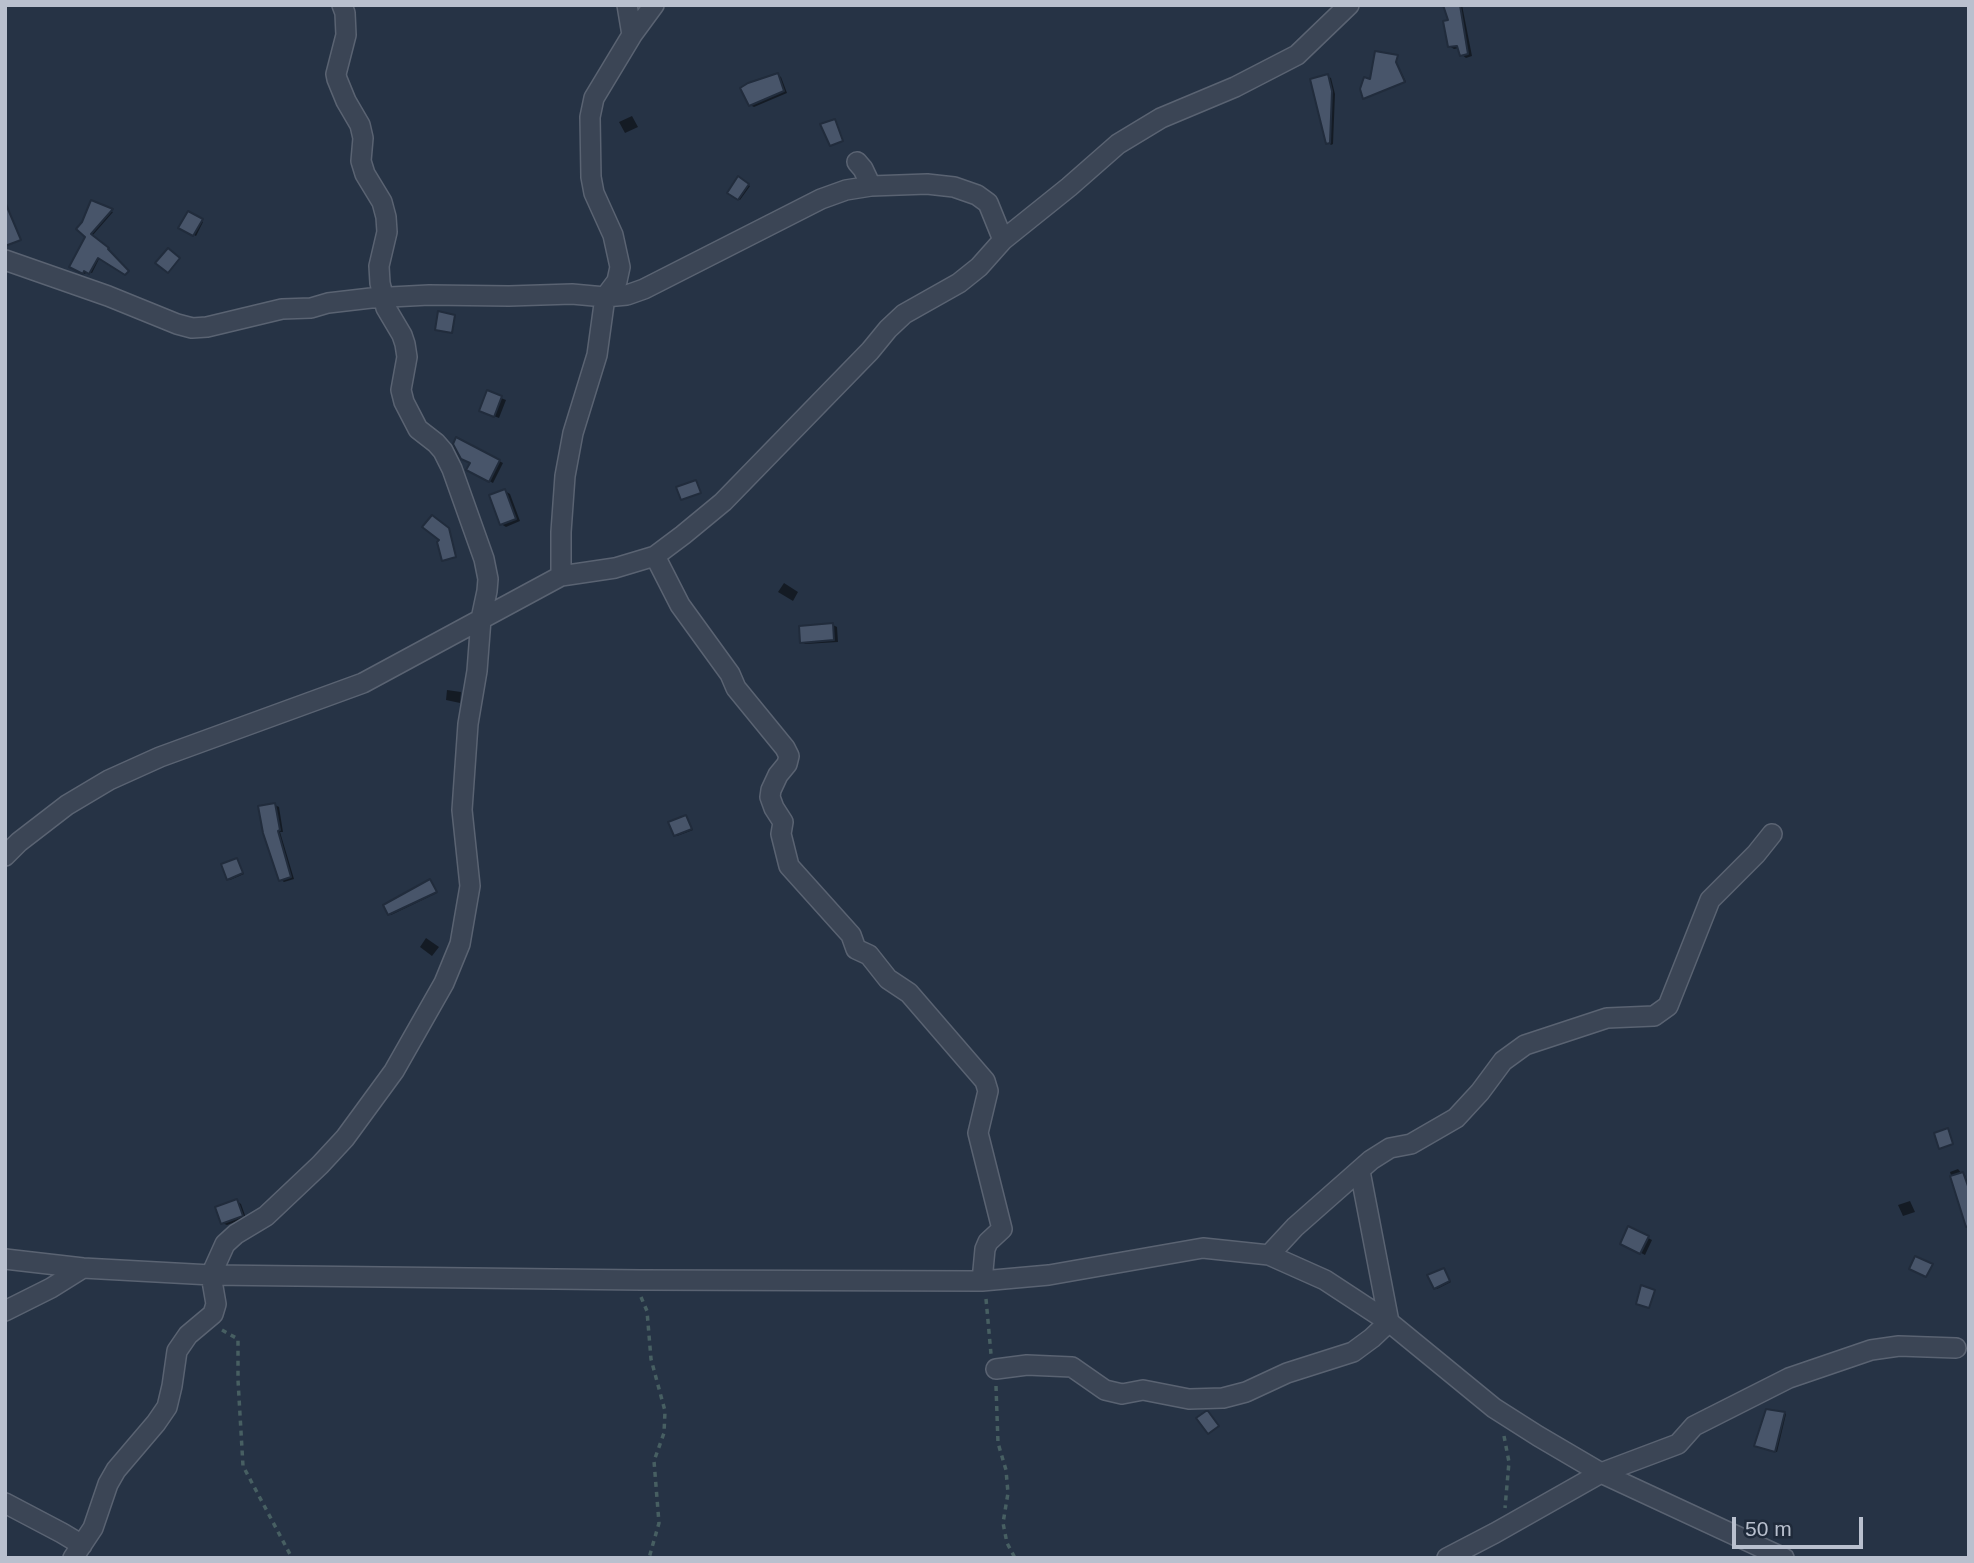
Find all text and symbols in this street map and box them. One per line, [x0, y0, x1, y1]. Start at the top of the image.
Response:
scale bar [1736, 1504, 1867, 1548]
text: 50 m [1745, 1517, 1792, 1540]

